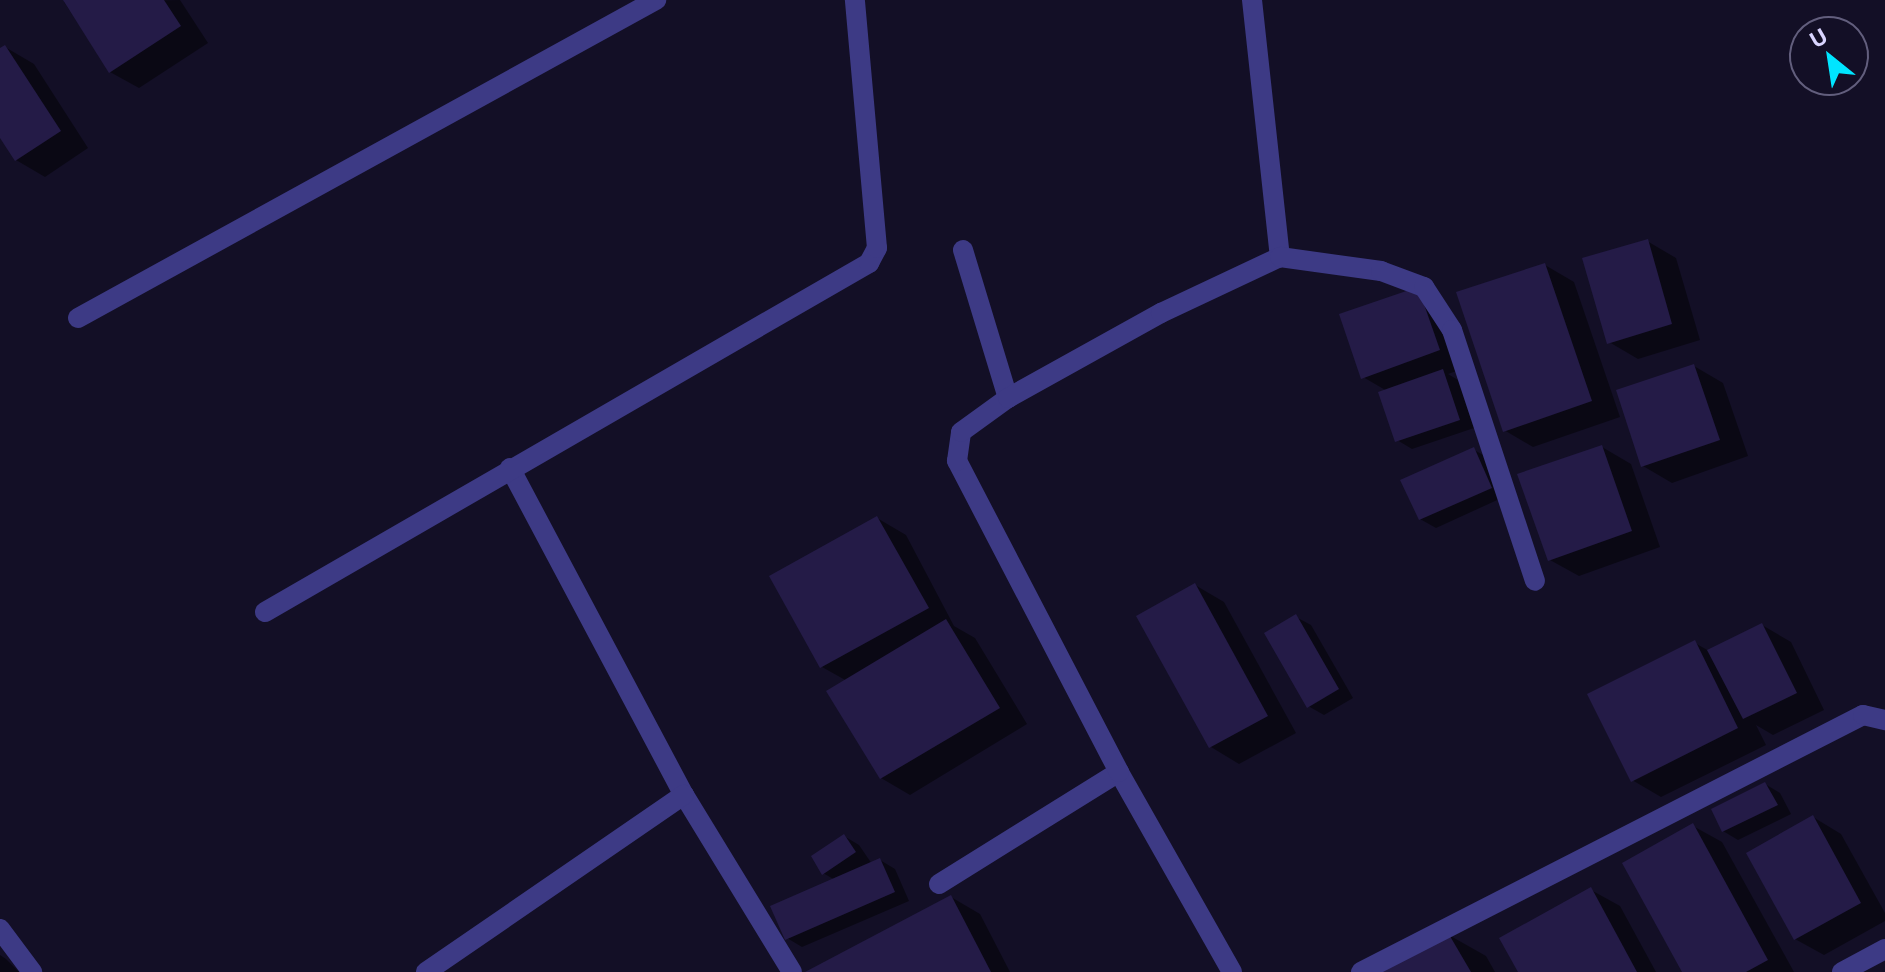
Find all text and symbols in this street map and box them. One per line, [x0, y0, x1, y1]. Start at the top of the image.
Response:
north arrow [1789, 16, 1869, 96]
text: U [1803, 20, 1833, 54]

